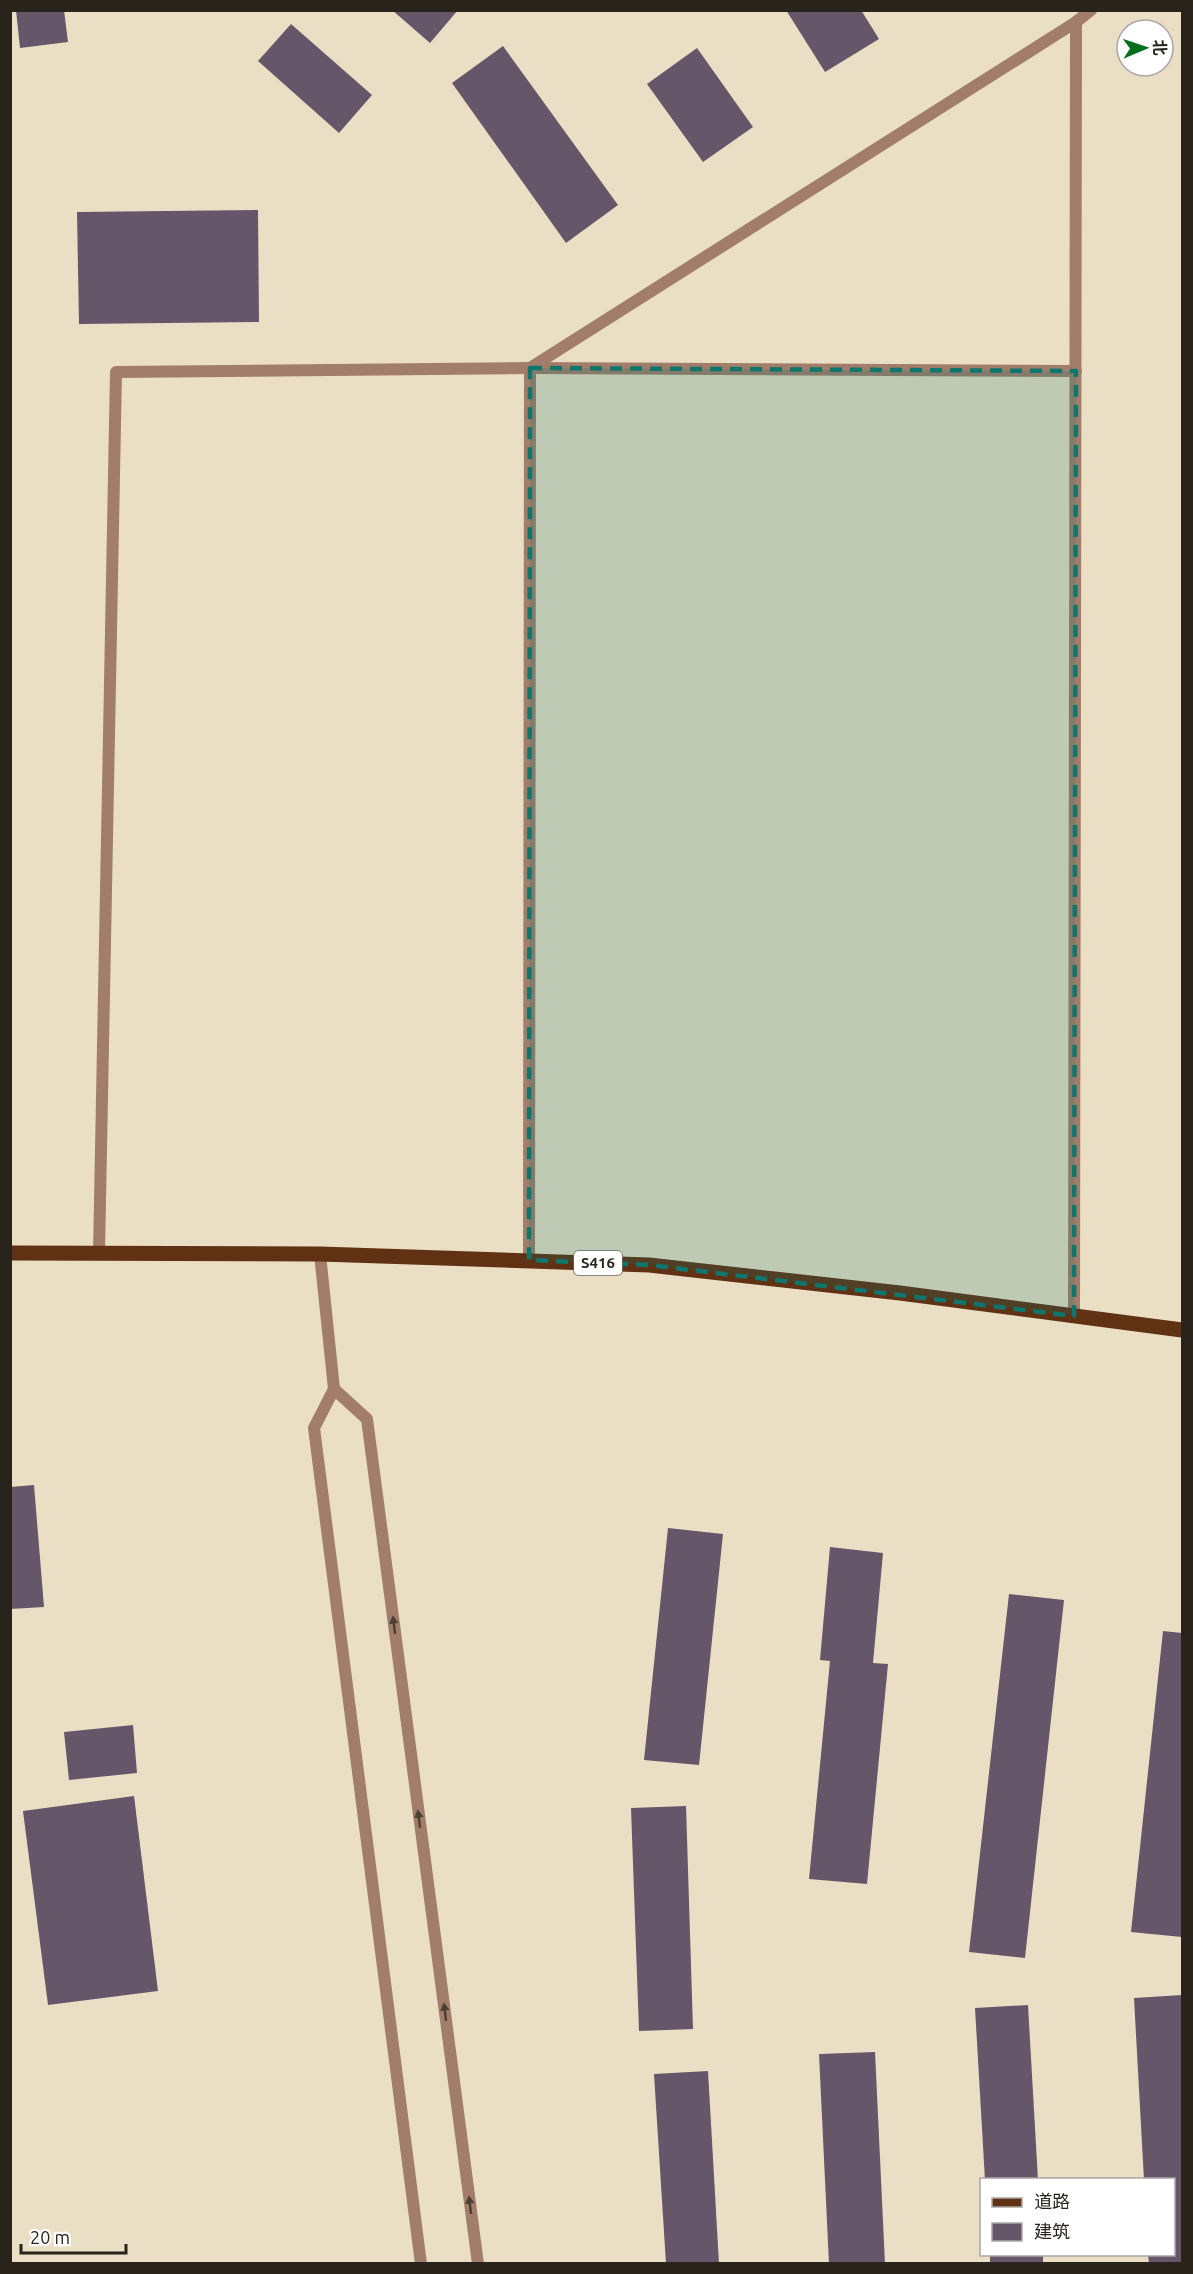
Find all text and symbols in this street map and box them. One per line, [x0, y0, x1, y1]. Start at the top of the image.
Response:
north arrow [1115, 18, 1175, 78]
text: 北 [1151, 39, 1169, 56]
road number: S416 [574, 1251, 622, 1275]
one-way arrow [389, 1616, 399, 1635]
one-way arrow [415, 1809, 424, 1828]
one-way arrow [440, 2003, 449, 2022]
legend [980, 2178, 1175, 2256]
text: 道路 [1034, 2191, 1070, 2211]
one-way arrow [465, 2196, 475, 2215]
scale bar [21, 2217, 126, 2255]
text: 建筑 [1034, 2221, 1070, 2241]
text: 20 m [30, 2227, 70, 2247]

